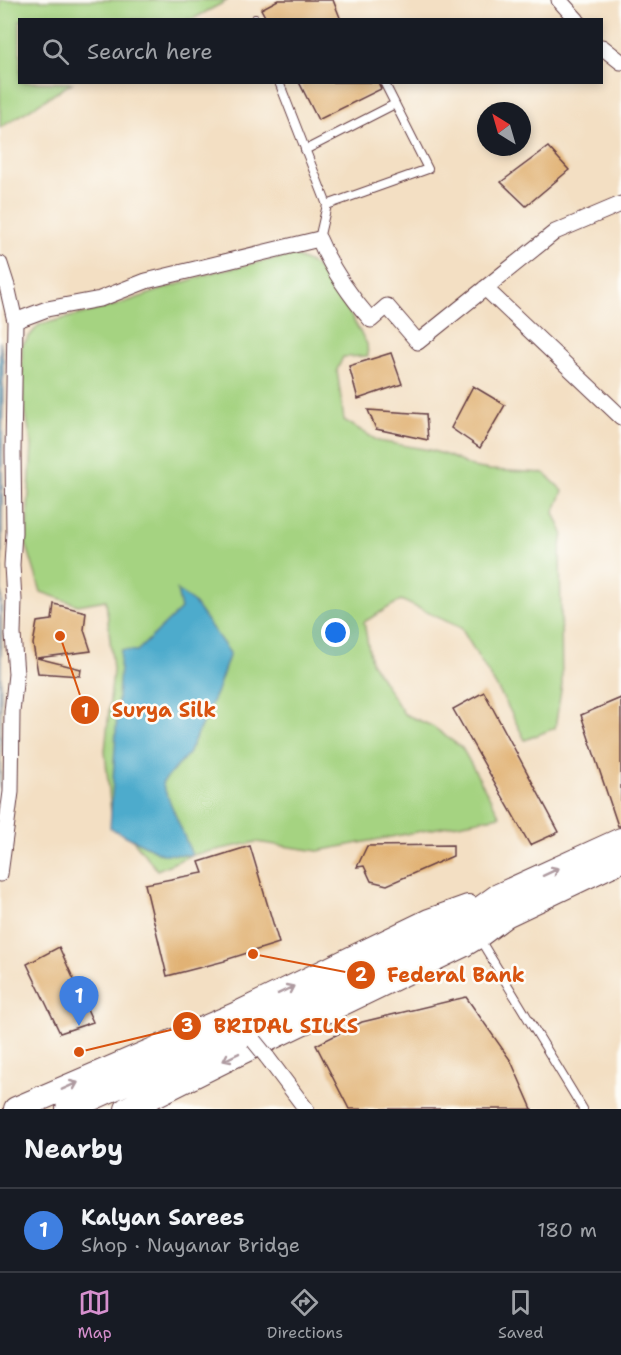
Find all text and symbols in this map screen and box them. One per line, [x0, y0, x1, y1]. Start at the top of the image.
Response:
search box [18, 18, 603, 84]
icon: search [39, 35, 72, 68]
text: Search here [87, 37, 213, 66]
north arrow [477, 102, 531, 156]
your location [321, 618, 350, 647]
callout: Surya Silk [70, 691, 229, 729]
text: Surya Silk [112, 697, 216, 723]
text: 1 [81, 699, 89, 723]
one-way arrow [542, 865, 560, 877]
callout: Federal Bank [346, 956, 537, 994]
text: Federal Bank [387, 962, 525, 988]
text: 2 [355, 963, 368, 987]
pin: 1 [60, 976, 98, 1026]
one-way arrow [277, 984, 295, 995]
callout: BRIDAL SILKS [172, 1007, 370, 1045]
text: BRIDAL SILKS [214, 1013, 358, 1039]
text: 3 [181, 1014, 193, 1038]
one-way arrow [222, 1052, 240, 1063]
one-way arrow [60, 1079, 78, 1091]
text: Nearby [24, 1131, 123, 1166]
text: Kalyan Sarees [81, 1203, 244, 1232]
text: 1 [39, 1217, 48, 1243]
text: 180 m [537, 1217, 597, 1243]
text: Shop · Nayanar Bridge [81, 1232, 300, 1258]
tab: Map [78, 1286, 112, 1343]
tab: Directions [267, 1286, 343, 1343]
tab: Saved [498, 1286, 544, 1343]

